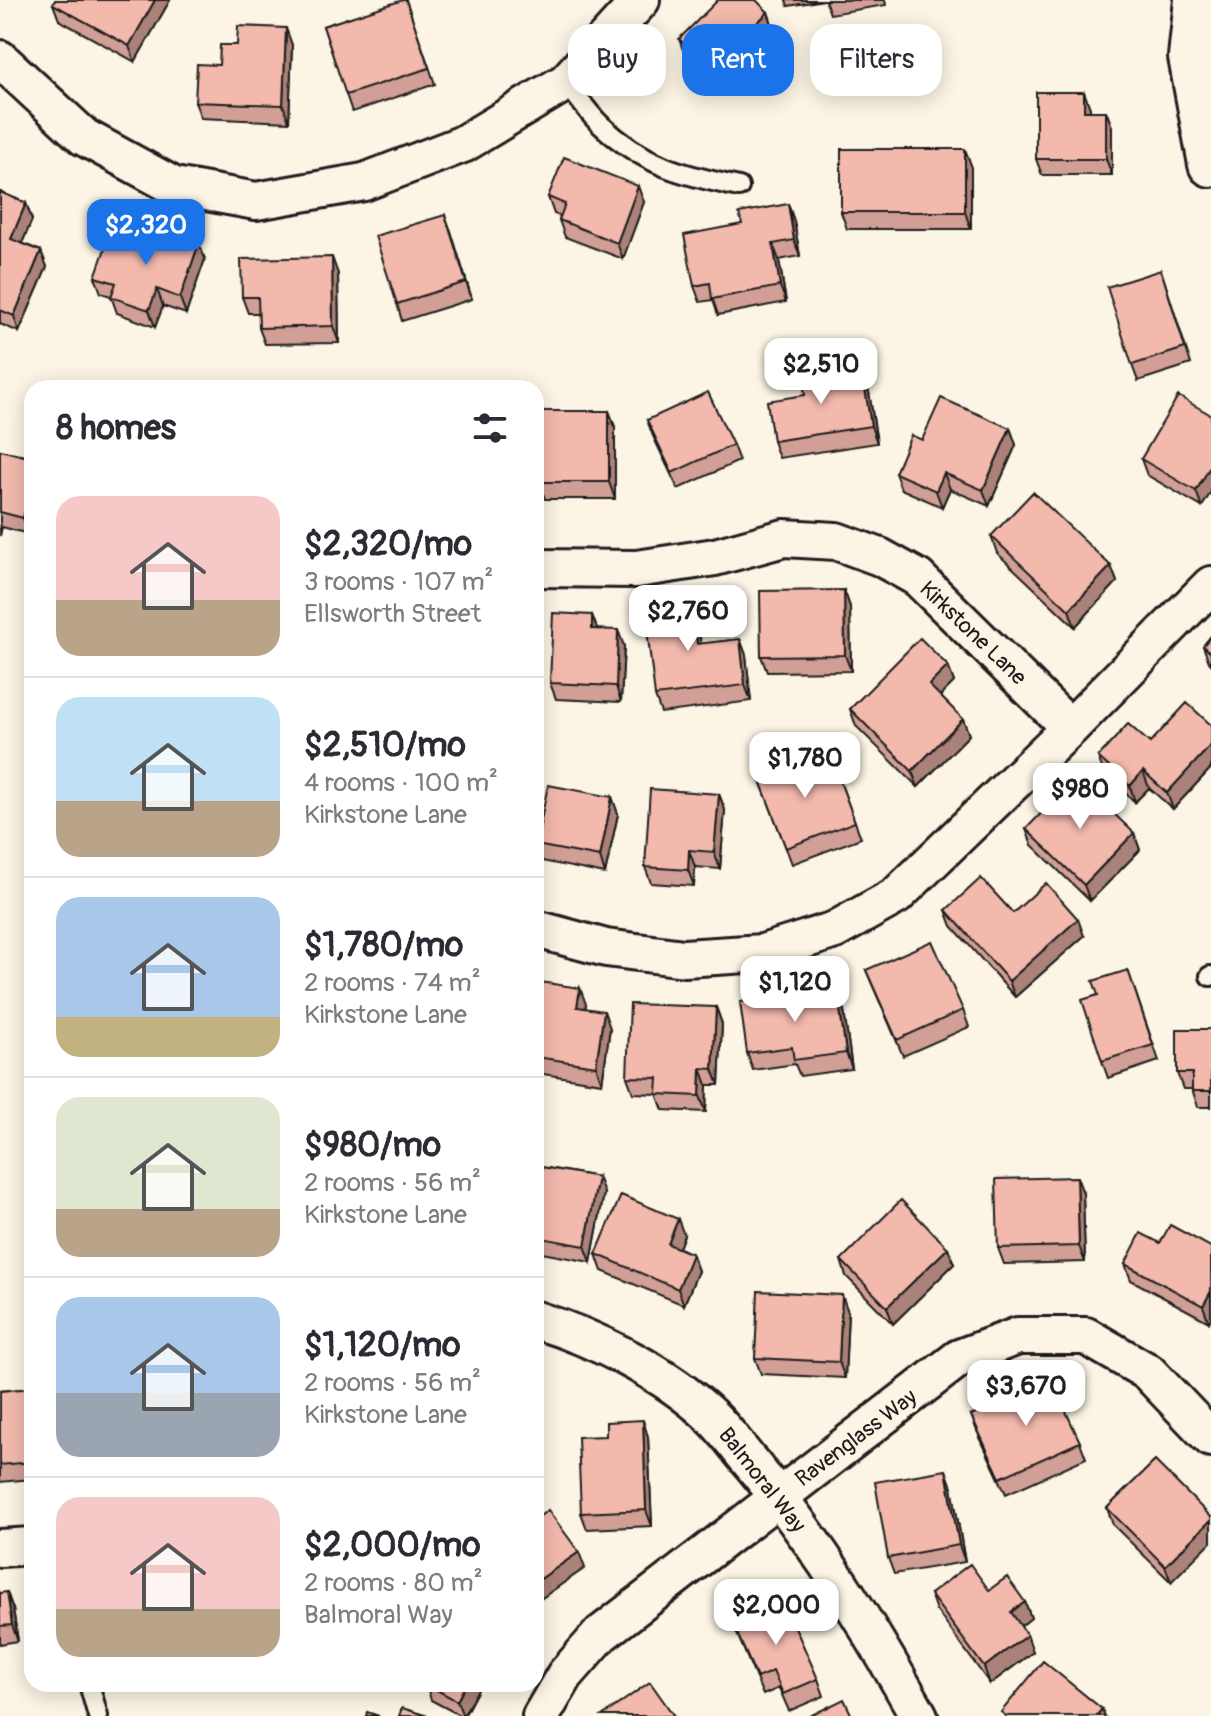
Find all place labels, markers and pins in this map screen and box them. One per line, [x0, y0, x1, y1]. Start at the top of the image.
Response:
pin: $2,320 [81, 199, 211, 267]
pin: $2,510 [756, 338, 886, 406]
pin: $2,760 [623, 585, 753, 653]
pin: $1,780 [740, 732, 870, 800]
pin: $980 [1033, 763, 1127, 831]
pin: $1,120 [730, 956, 860, 1024]
pin: $3,670 [961, 1360, 1091, 1428]
pin: $2,000 [711, 1579, 841, 1647]

